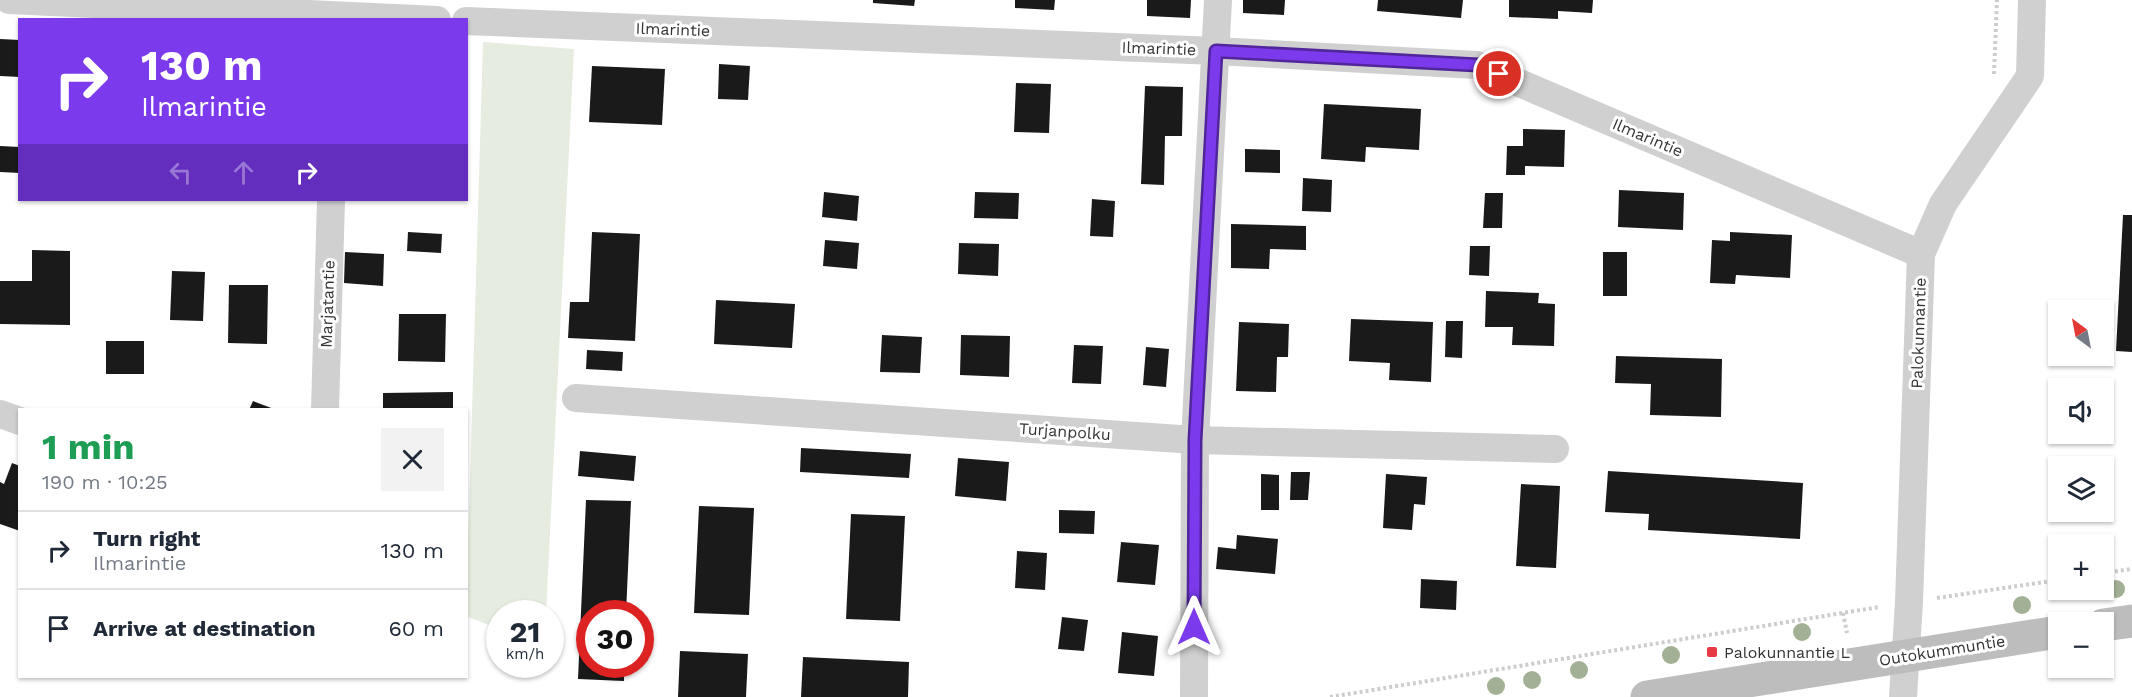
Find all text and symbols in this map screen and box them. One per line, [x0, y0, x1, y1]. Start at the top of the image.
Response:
street label: Ilmarintie [635, 19, 711, 40]
street label: Ilmarintie [1121, 38, 1197, 59]
text: 130 m [141, 41, 263, 90]
icon: right [42, 42, 120, 120]
pin [1473, 48, 1524, 99]
icon: arrive [1482, 57, 1515, 90]
text: Ilmarintie [141, 91, 267, 123]
street label: Ilmarintie [1610, 114, 1686, 161]
icon: left [164, 156, 197, 189]
icon: ahead [227, 156, 260, 189]
icon: right [290, 156, 323, 189]
street label: Marjatantie [316, 260, 339, 348]
street label: Palokunnantie [1907, 277, 1930, 389]
north arrow [2048, 300, 2114, 366]
map controls [2048, 300, 2114, 678]
button: sound [2048, 378, 2114, 444]
street label: Turjanpolku [1019, 419, 1111, 444]
text: 1 min [42, 426, 134, 468]
button: close [381, 428, 444, 491]
button: layers [2048, 456, 2114, 522]
text: 190 m · 10:25 [42, 470, 168, 494]
text: Turn right [93, 526, 200, 551]
icon: right [42, 534, 75, 567]
button: + [2048, 534, 2114, 600]
text: 130 m [380, 538, 444, 563]
text: Ilmarintie [93, 551, 186, 575]
position arrow [1162, 595, 1226, 659]
speed limit sign: 30 [576, 600, 654, 678]
icon: arrive [42, 612, 75, 645]
button: − [2048, 612, 2114, 678]
text: 21 [510, 614, 540, 649]
text: Arrive at destination [93, 616, 316, 641]
text: 60 m [388, 616, 444, 641]
street label: Outokummuntie [1878, 631, 2007, 670]
place label: Palokunnantie L [1724, 643, 1851, 662]
text: km/h [506, 645, 544, 663]
marker: Palokunnantie L [1705, 645, 1719, 659]

